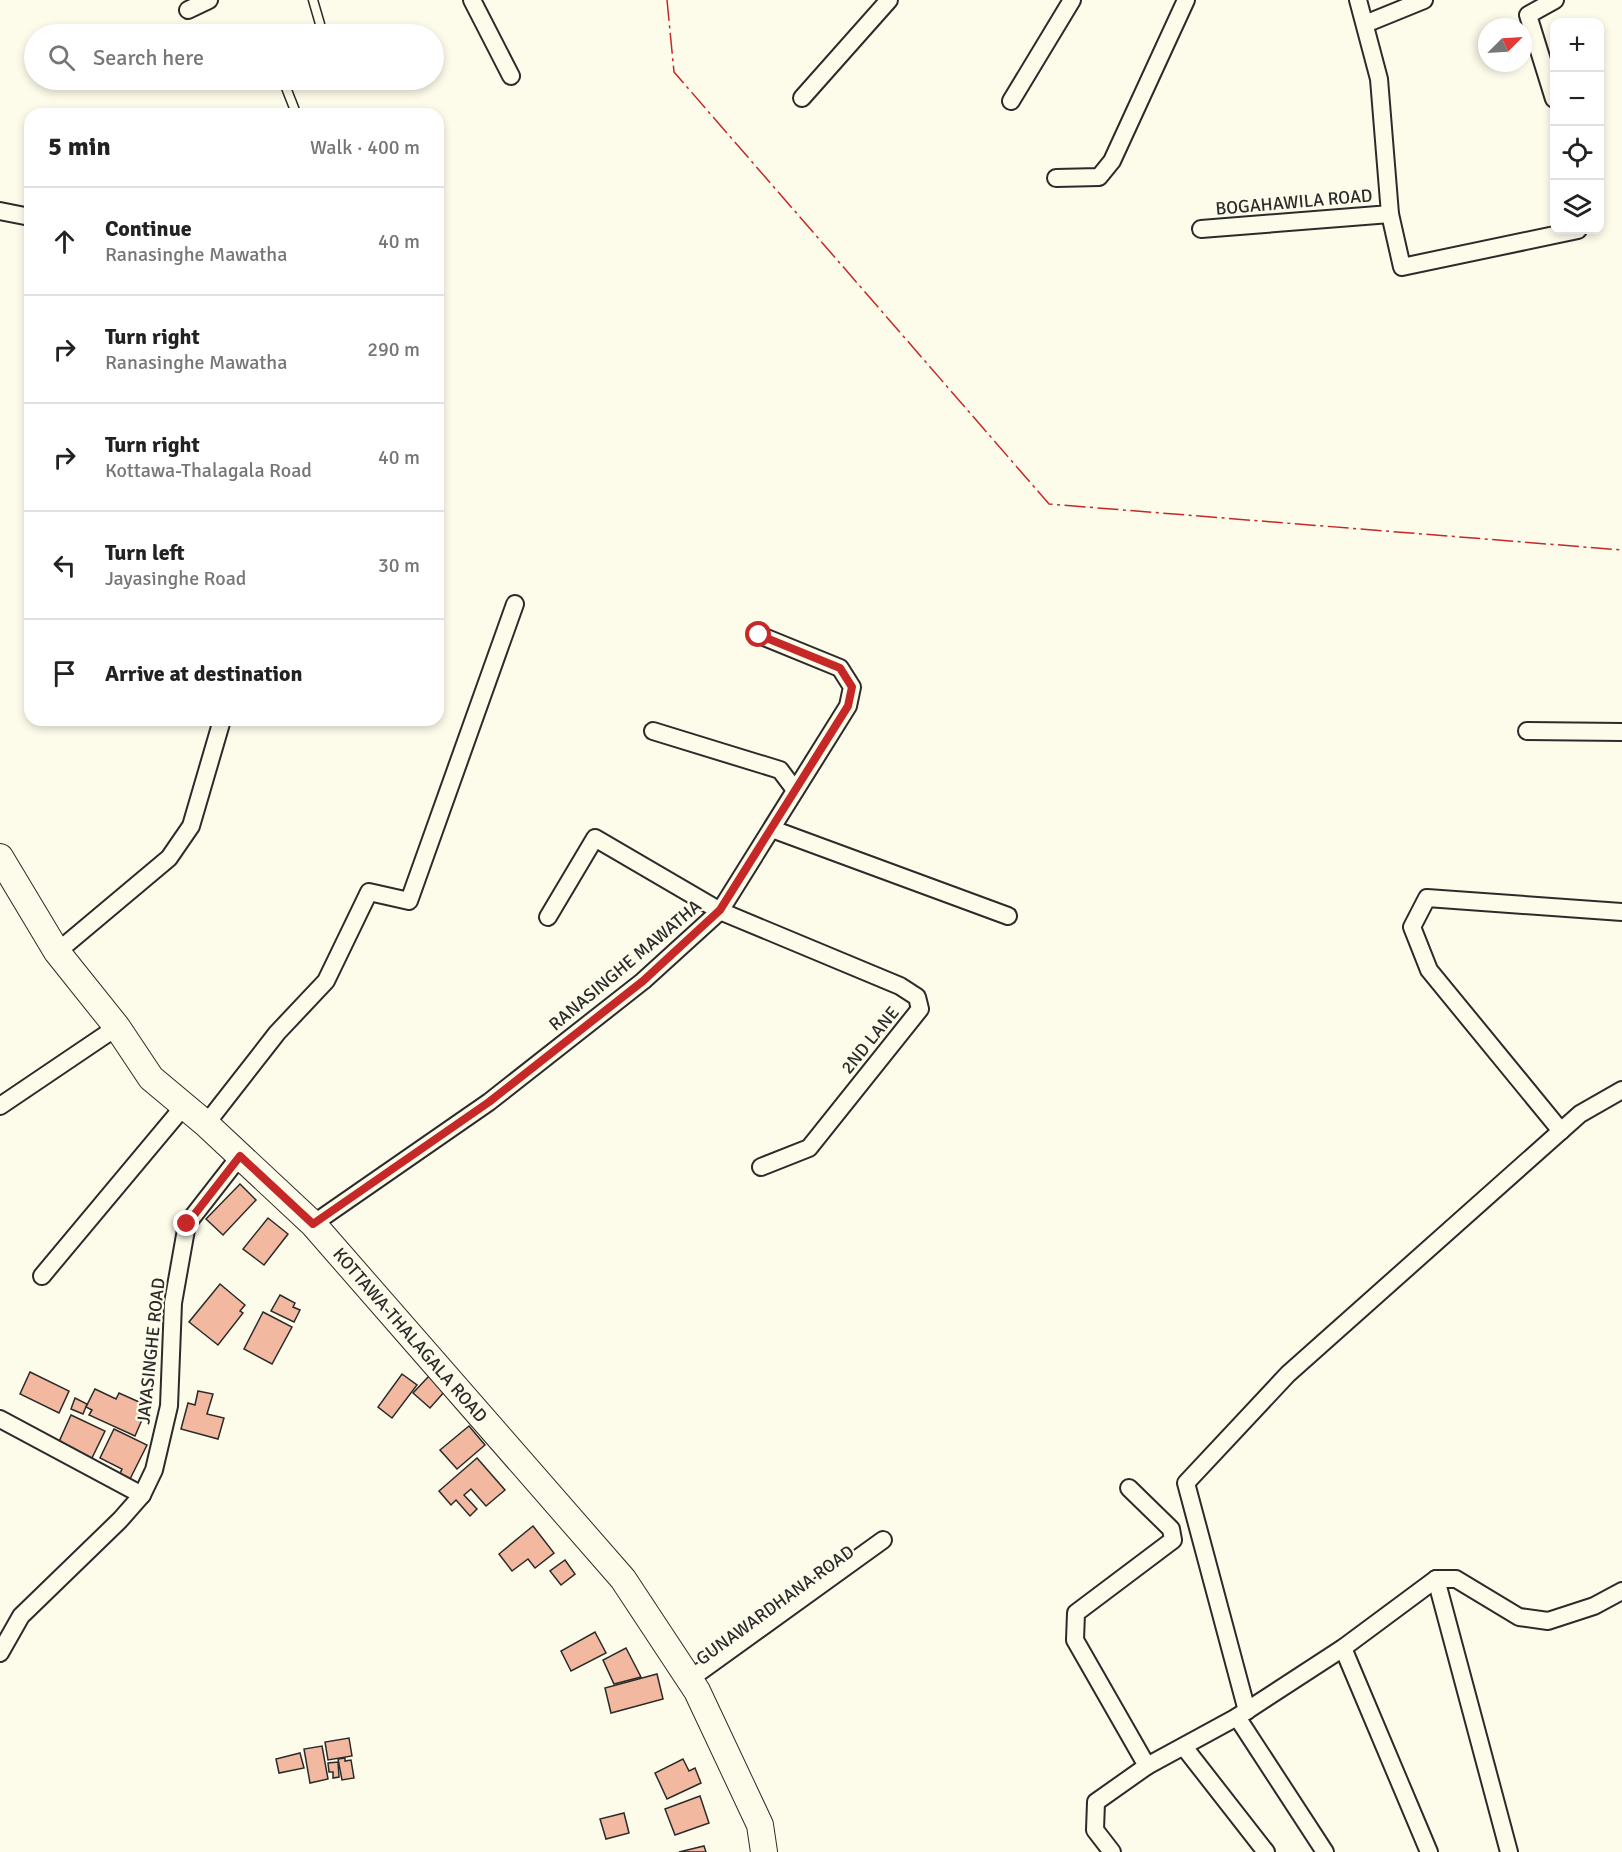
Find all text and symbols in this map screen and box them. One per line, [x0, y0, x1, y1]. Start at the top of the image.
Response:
north arrow [1478, 18, 1532, 72]
map controls [1550, 18, 1604, 234]
button: + [1550, 18, 1604, 72]
search box [24, 24, 444, 90]
icon: search [45, 41, 78, 74]
text: Search here [93, 44, 204, 71]
button: − [1550, 72, 1604, 126]
button: locate [1550, 126, 1604, 180]
text: 5 min [48, 131, 111, 163]
text: Walk · 400 m [310, 135, 420, 160]
button: layers [1550, 180, 1604, 234]
street label: BOGAHAWILA ROAD [1215, 184, 1373, 220]
text: Continue [105, 215, 192, 242]
icon: ahead [48, 225, 81, 258]
text: 40 m [378, 229, 420, 254]
text: Ranasinghe Mawatha [105, 242, 287, 267]
text: Turn right [105, 323, 200, 350]
icon: right [48, 333, 81, 366]
text: 290 m [367, 337, 420, 362]
text: Ranasinghe Mawatha [105, 350, 287, 375]
text: Turn right [105, 431, 200, 458]
icon: right [48, 441, 81, 474]
text: 40 m [378, 445, 420, 470]
text: Kottawa-Thalagala Road [105, 458, 312, 483]
text: Turn left [105, 539, 185, 566]
icon: left [48, 549, 81, 582]
text: 30 m [378, 553, 420, 578]
text: Jayasinghe Road [105, 566, 246, 591]
route start [745, 621, 771, 647]
icon: arrive [48, 657, 81, 690]
text: Arrive at destination [105, 660, 302, 687]
street label: RANASINGHE MAWATHA [544, 895, 706, 1035]
street label: 2ND LANE [836, 1002, 904, 1078]
route end [173, 1210, 199, 1236]
street label: KOTTAWA-THALAGALA ROAD [328, 1243, 492, 1427]
street label: JAYASINGHE ROAD [132, 1277, 170, 1425]
street label: GUNAWARDHANA ROAD [692, 1540, 858, 1670]

